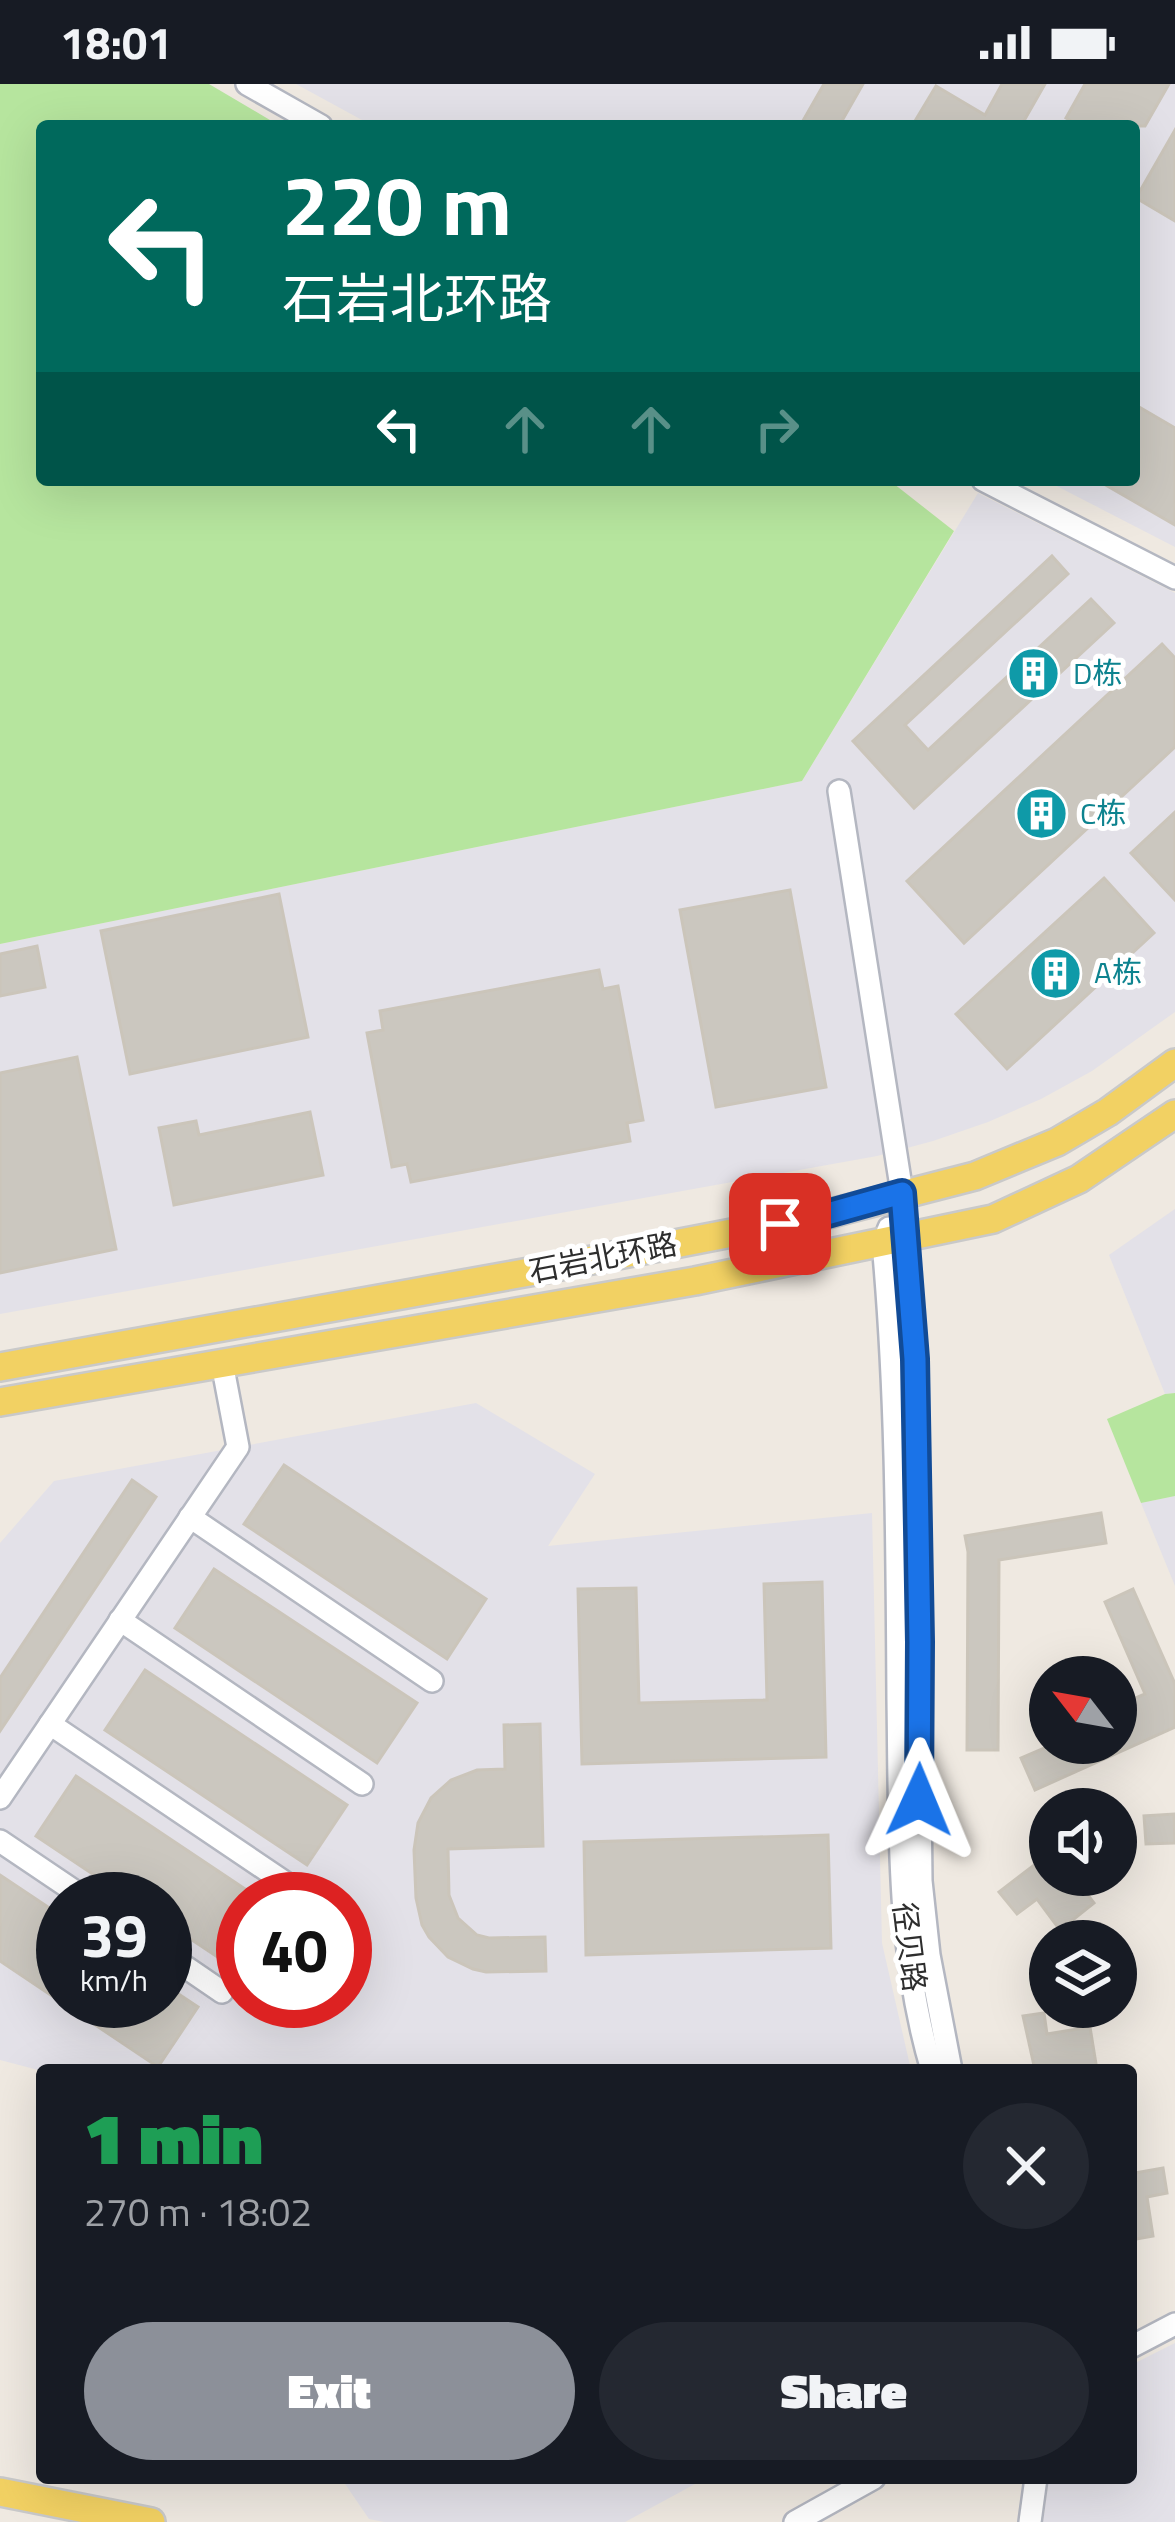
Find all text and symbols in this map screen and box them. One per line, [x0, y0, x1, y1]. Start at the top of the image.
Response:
text: 18:01 [60, 8, 172, 76]
text: 220 m [282, 140, 512, 268]
icon: left [84, 168, 240, 324]
text: 石岩北环路 [282, 257, 552, 339]
icon: left [366, 396, 432, 462]
icon: ahead [492, 396, 558, 462]
icon: ahead [618, 396, 684, 462]
icon: right [744, 396, 810, 462]
building icon: D栋 [1006, 646, 1062, 702]
place label: D栋 [1073, 650, 1122, 696]
building icon: C栋 [1013, 786, 1069, 842]
place label: C栋 [1080, 790, 1126, 836]
building icon: A栋 [1027, 945, 1083, 1001]
place label: A栋 [1094, 949, 1142, 995]
pin [729, 1173, 831, 1275]
icon: arrive [747, 1191, 813, 1257]
street label: 石岩北环路 [525, 1220, 681, 1294]
north arrow [1029, 1656, 1137, 1764]
map controls [1029, 1656, 1137, 2028]
position arrow [856, 1737, 982, 1863]
button: sound [1029, 1788, 1137, 1896]
speed limit sign: 40 [216, 1872, 372, 2028]
text: 39 [80, 1889, 148, 1980]
street label: 径贝路 [882, 1899, 938, 1994]
button: layers [1029, 1920, 1137, 2028]
text: km/h [80, 1957, 148, 2003]
text: 1 min [84, 2082, 263, 2192]
button: close [963, 2103, 1089, 2229]
text: 270 m · 18:02 [84, 2182, 312, 2241]
button: Exit [84, 2322, 575, 2460]
button: Share [599, 2322, 1089, 2460]

